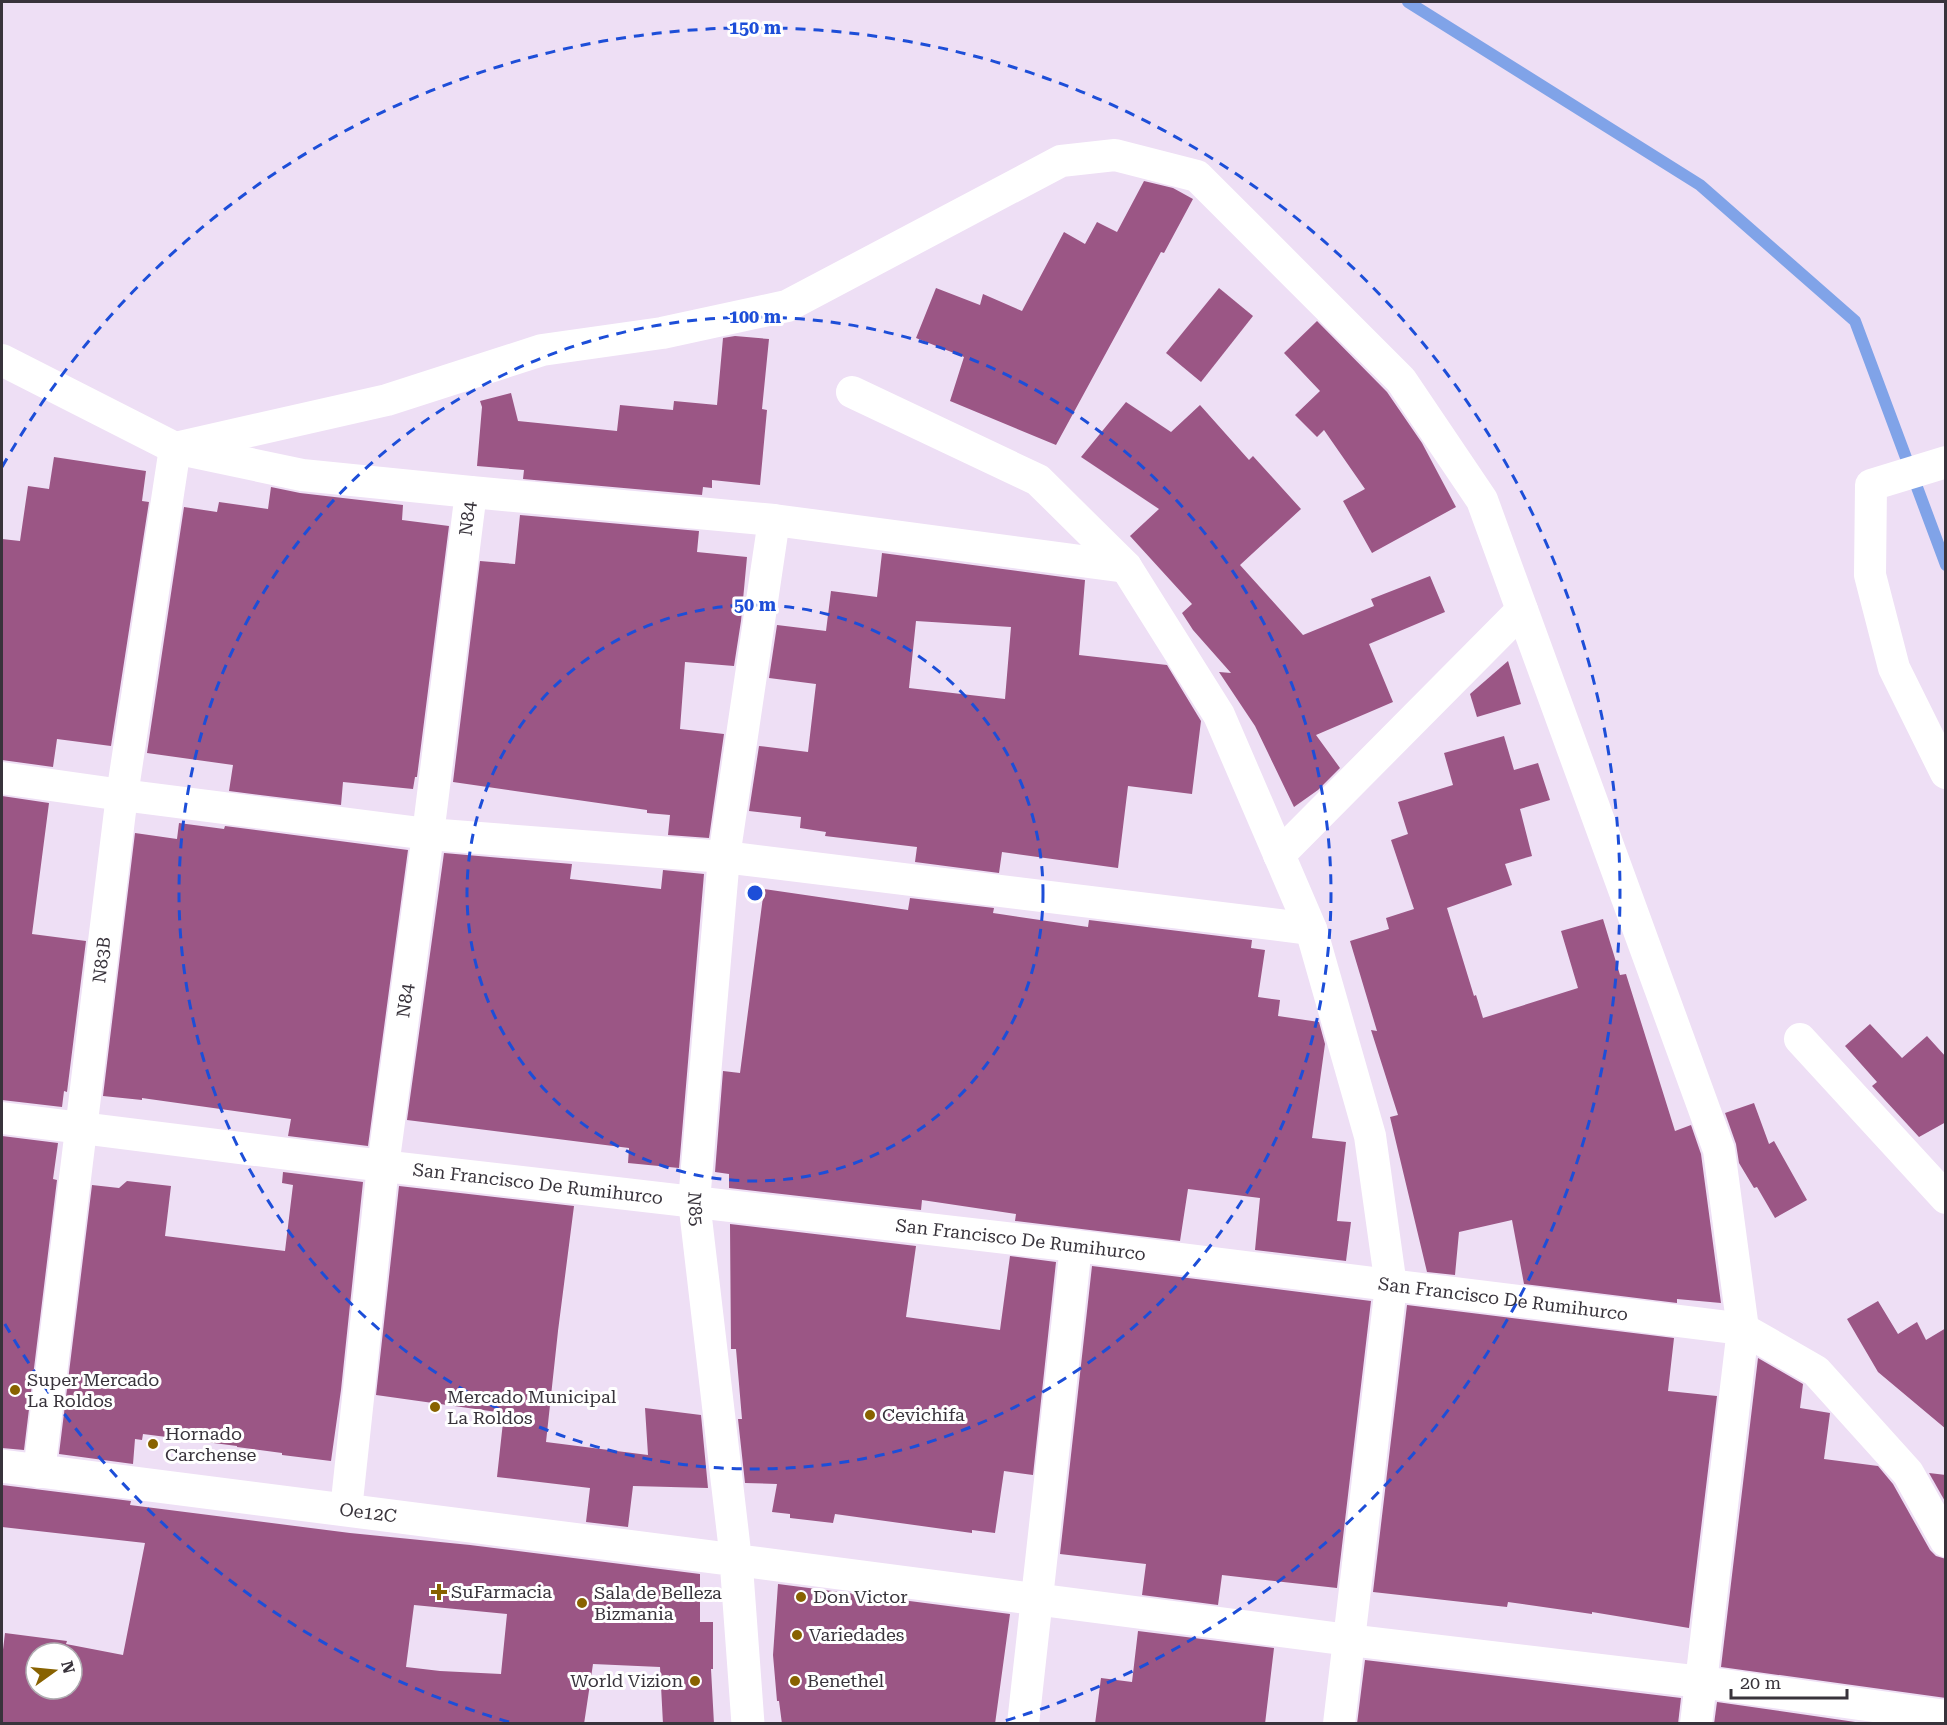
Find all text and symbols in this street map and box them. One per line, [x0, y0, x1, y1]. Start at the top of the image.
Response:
text: 150 m [729, 17, 782, 38]
text: 100 m [729, 306, 782, 327]
street label: N84 [455, 500, 480, 537]
text: 50 m [734, 594, 777, 615]
centre of rings [745, 883, 765, 903]
street label: N83B [88, 935, 115, 984]
street label: N84 [392, 982, 418, 1019]
street label: San Francisco De Rumihurco [412, 1159, 664, 1208]
street label: N85 [684, 1191, 708, 1227]
street label: San Francisco De Rumihurco [895, 1214, 1147, 1265]
street label: San Francisco De Rumihurco [1377, 1273, 1629, 1325]
place label: Super Mercado La Roldos [27, 1369, 159, 1411]
marker: Super Mercado La Roldos [8, 1383, 22, 1397]
place label: Mercado Municipal La Roldos [447, 1386, 617, 1428]
marker: Mercado Municipal La Roldos [428, 1400, 442, 1414]
place label: Cevichifa [882, 1404, 965, 1425]
marker: Cevichifa [863, 1408, 877, 1422]
place label: Hornado Carchense [165, 1423, 257, 1465]
marker: Hornado Carchense [146, 1437, 160, 1451]
street label: Oe12C [338, 1498, 398, 1526]
place label: SuFarmacia [451, 1581, 552, 1602]
place label: Sala de Belleza Bizmania [594, 1582, 722, 1624]
marker: SuFarmacia [432, 1585, 446, 1599]
place label: Don Victor [813, 1586, 908, 1607]
marker: Don Victor [794, 1590, 808, 1604]
marker: Sala de Belleza Bizmania [575, 1596, 589, 1610]
place label: Variedades [809, 1624, 904, 1645]
marker: Variedades [790, 1628, 804, 1642]
north arrow [24, 1641, 84, 1701]
text: N [57, 1659, 79, 1676]
scale bar [1731, 1662, 1846, 1700]
place label: World Vizion [570, 1670, 683, 1691]
place label: Benethel [807, 1670, 885, 1691]
text: 20 m [1740, 1672, 1781, 1693]
marker: World Vizion [688, 1674, 702, 1688]
marker: Benethel [788, 1674, 802, 1688]

